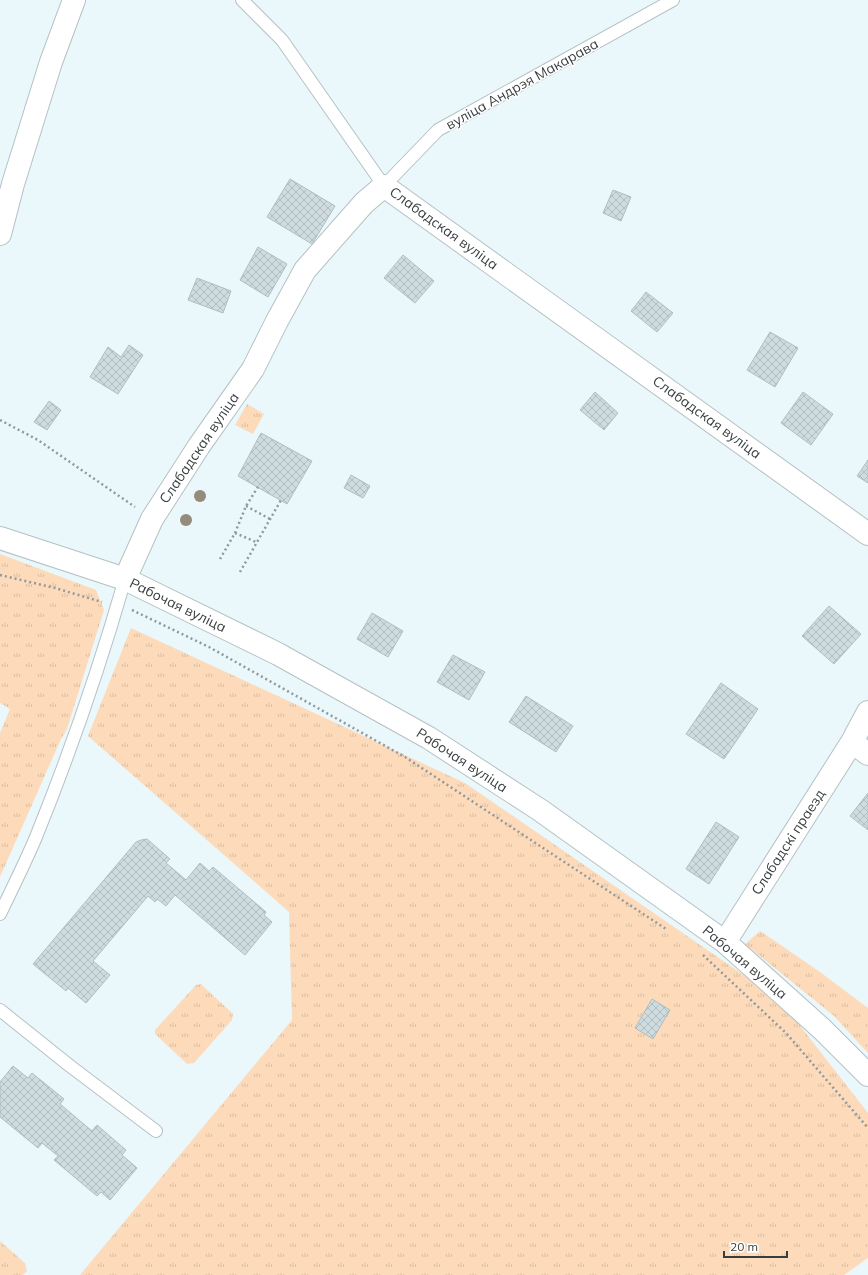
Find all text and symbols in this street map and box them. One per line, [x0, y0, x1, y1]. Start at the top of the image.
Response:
street label: вуліца Андрэя Макарава [443, 34, 601, 134]
street label: Слабадская вуліца [386, 183, 502, 273]
street label: Слабадская вуліца [649, 372, 765, 462]
street label: Слабадская вуліца [155, 389, 243, 507]
street label: Рабочая вуліца [127, 574, 229, 636]
street label: Рабочая вуліца [413, 724, 511, 796]
street label: Слабадскі праезд [747, 785, 829, 898]
street label: Рабочая вуліца [699, 921, 791, 1003]
scale bar [724, 1233, 787, 1259]
text: 20 m [730, 1239, 758, 1254]

